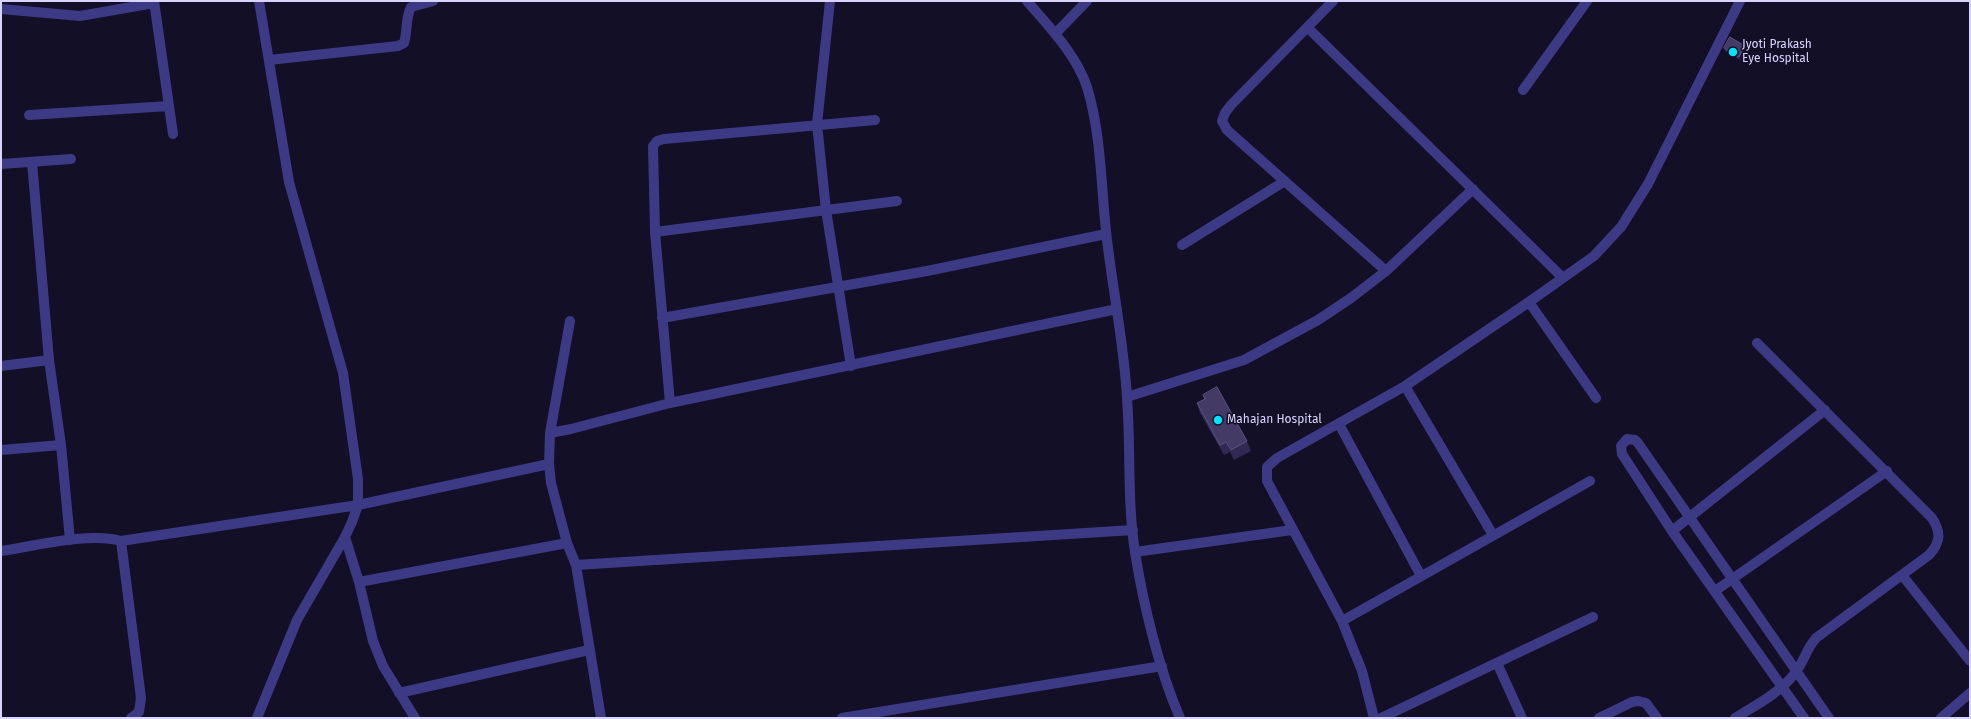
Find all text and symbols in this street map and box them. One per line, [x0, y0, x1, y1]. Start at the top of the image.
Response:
place label: Jyoti Prakash Eye Hospital [1742, 38, 1812, 66]
marker: Jyoti Prakash Eye Hospital [1727, 46, 1739, 58]
place label: Mahajan Hospital [1227, 413, 1322, 427]
marker: Mahajan Hospital [1212, 414, 1224, 426]

